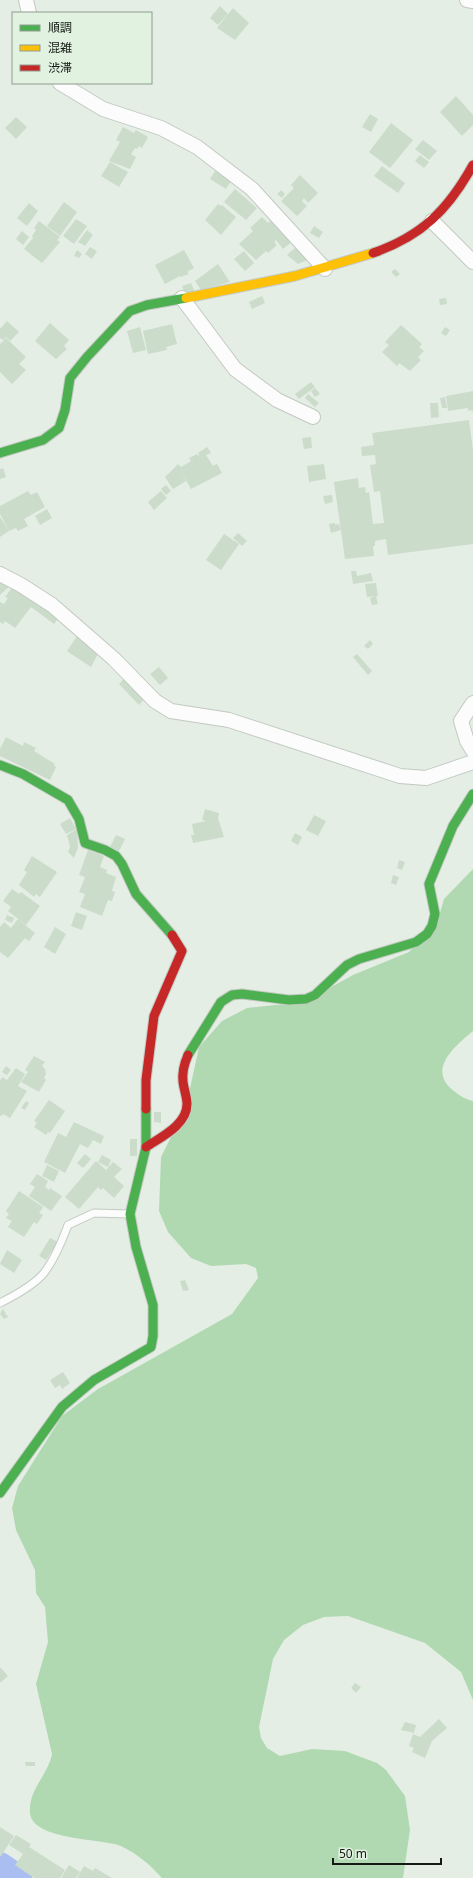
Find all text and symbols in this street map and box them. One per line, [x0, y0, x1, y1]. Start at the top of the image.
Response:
legend [12, 12, 152, 84]
text: 順調 [48, 19, 72, 36]
text: 混雑 [48, 39, 72, 56]
text: 渋滞 [48, 59, 72, 76]
scale bar [333, 1840, 441, 1866]
text: 50 m [339, 1845, 367, 1862]

